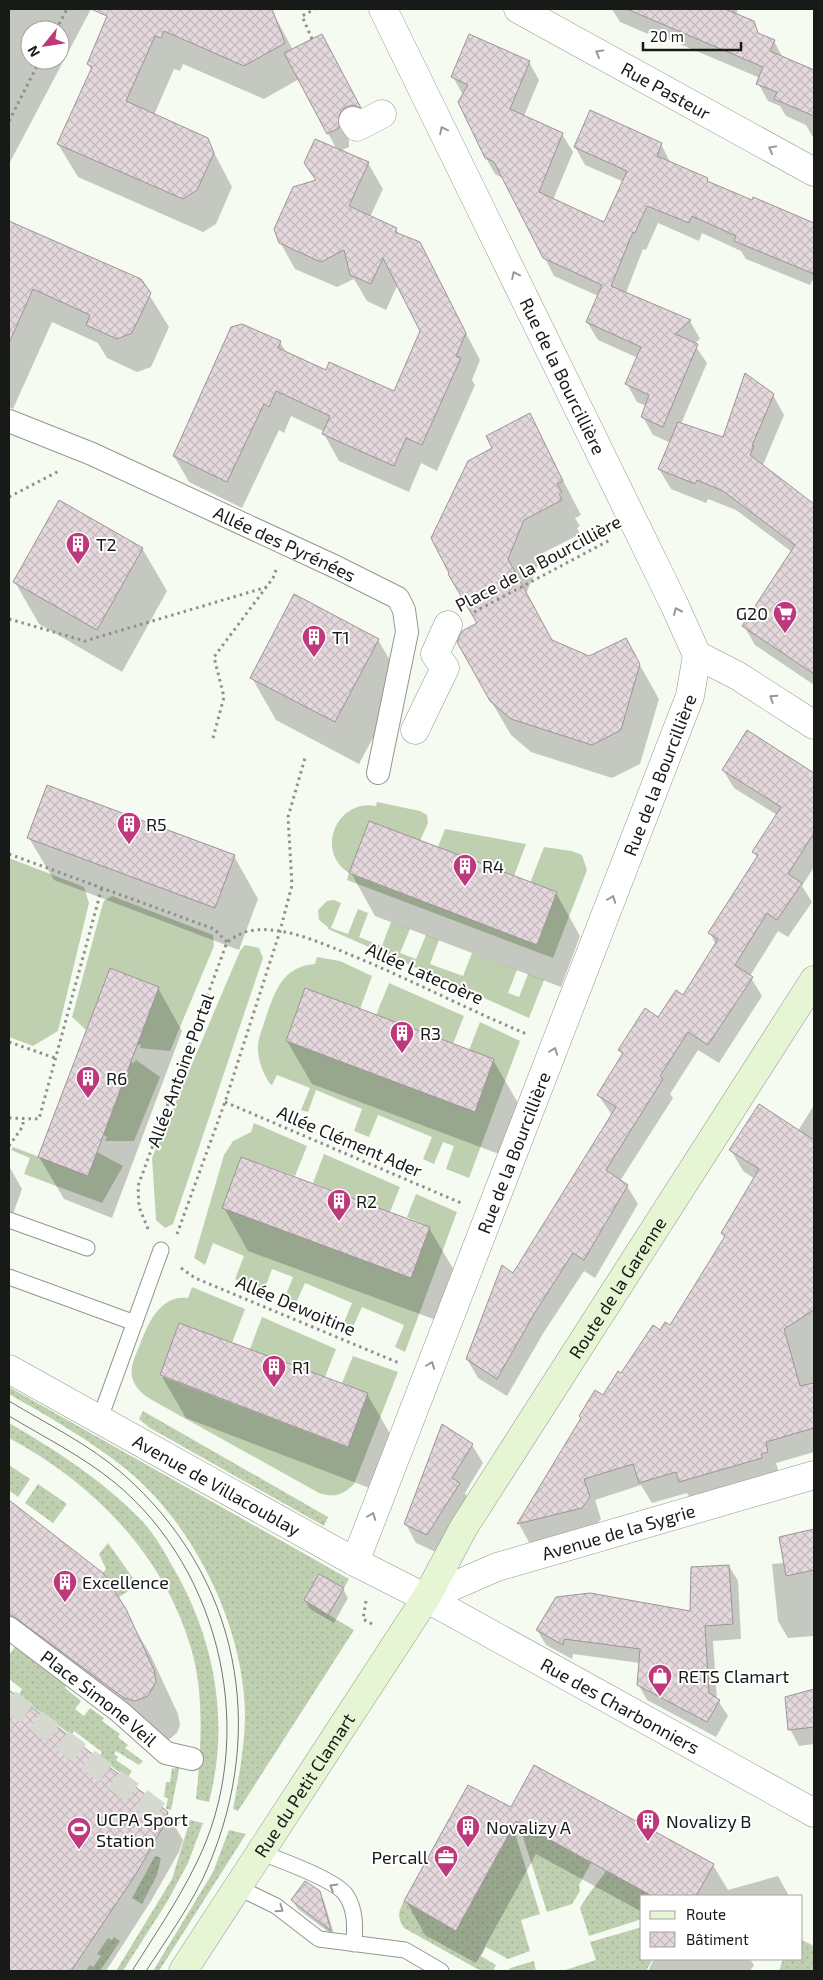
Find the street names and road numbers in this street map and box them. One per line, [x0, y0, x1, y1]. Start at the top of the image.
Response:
street label: Rue Pasteur [618, 57, 715, 124]
street label: Rue de la Bourcillière [515, 294, 611, 458]
street label: Allée des Pyrénées [210, 501, 360, 586]
street label: Place de la Bourcillière [451, 510, 625, 616]
street label: Rue de la Bourcillière [618, 691, 701, 859]
street label: Allée Latecoère [363, 937, 487, 1009]
street label: Allée Antoine Portal [142, 989, 218, 1150]
street label: Rue de la Bourcillière [472, 1068, 555, 1237]
street label: Allée Clément Ader [274, 1101, 426, 1181]
street label: Route de la Garenne [564, 1213, 671, 1362]
street label: Allée Dewoitine [233, 1270, 359, 1340]
street label: Avenue de Villacoublay [129, 1429, 305, 1541]
street label: Avenue de la Sygrie [539, 1499, 698, 1564]
street label: Place Simone Veil [37, 1645, 162, 1751]
street label: Rue des Charbonniers [537, 1653, 703, 1758]
street label: Rue du Petit Clamart [249, 1709, 359, 1861]

